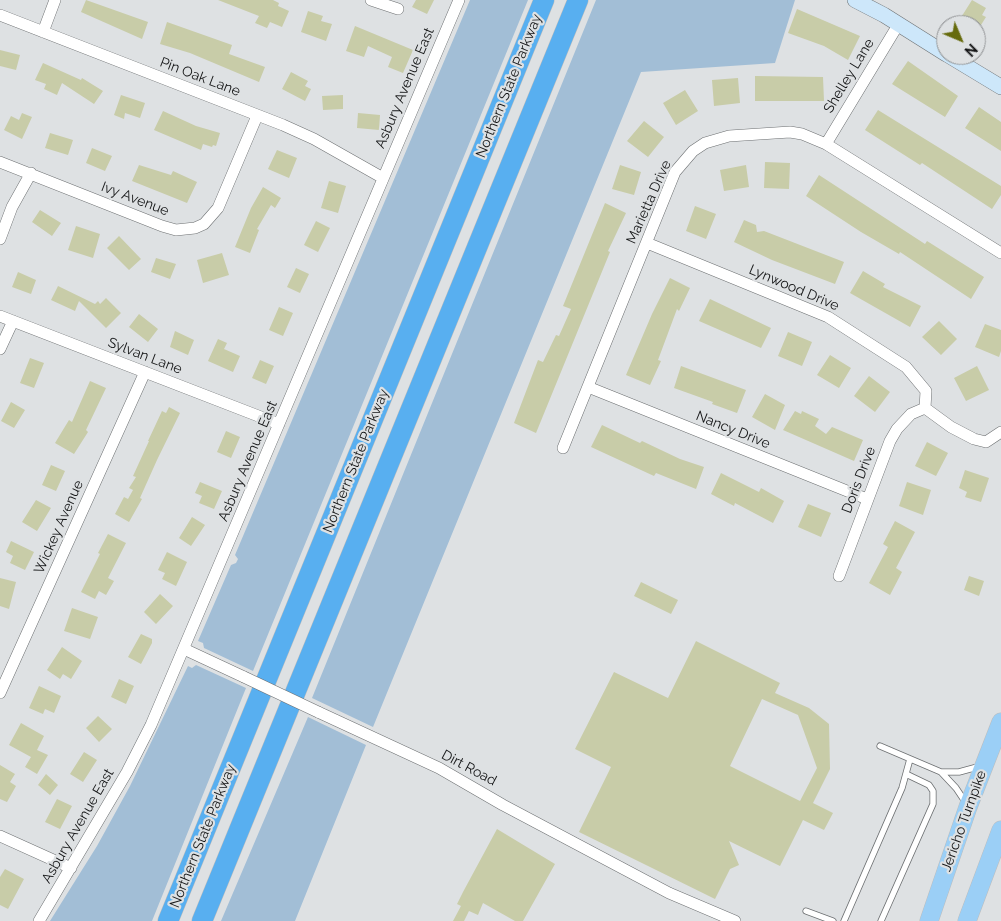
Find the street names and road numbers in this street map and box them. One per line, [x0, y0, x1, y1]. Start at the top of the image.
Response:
street label: Northern State Parkway [472, 12, 546, 160]
street label: Asbury Avenue East [372, 25, 438, 151]
street label: Shelley Lane [820, 36, 878, 116]
street label: Pin Oak Lane [157, 54, 243, 100]
street label: Marietta Drive [623, 158, 675, 246]
street label: Ivy Avenue [99, 178, 171, 220]
street label: Lynwood Drive [746, 261, 842, 315]
street label: Sylvan Lane [105, 334, 185, 378]
street label: Northern State Parkway [319, 387, 393, 535]
street label: Asbury Avenue East [215, 398, 281, 524]
street label: Nancy Drive [693, 407, 773, 453]
street label: Doris Drive [839, 444, 879, 516]
street label: Wickey Avenue [31, 478, 87, 576]
street label: Dirt Road [439, 747, 499, 789]
street label: Northern State Parkway [166, 762, 240, 910]
street label: Asbury Avenue East [38, 766, 118, 886]
street label: Jericho Turnpike [938, 768, 990, 874]

